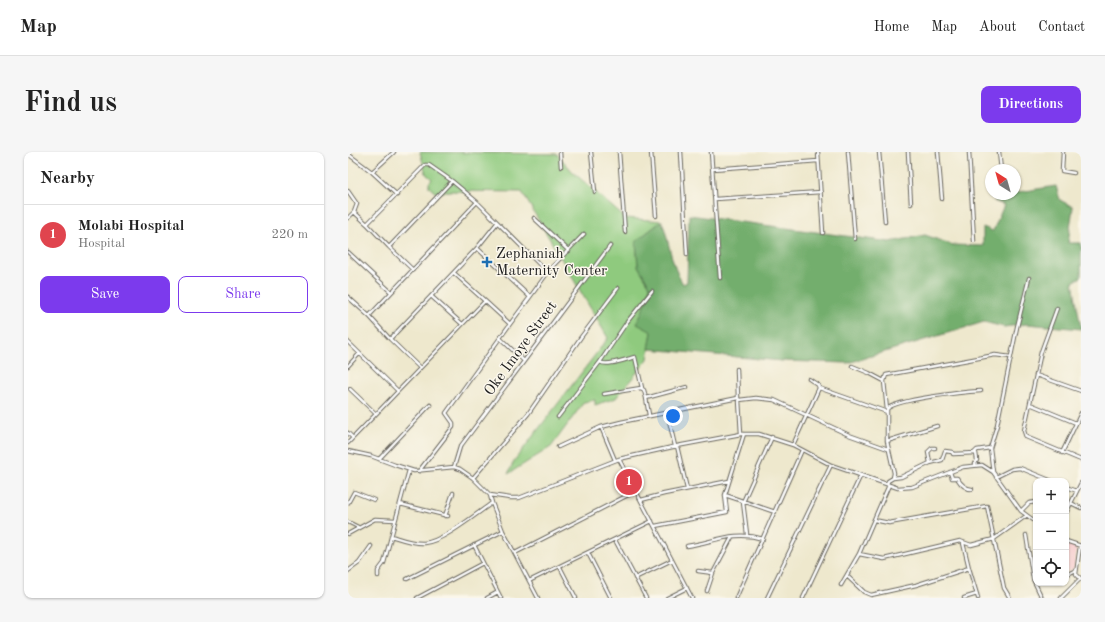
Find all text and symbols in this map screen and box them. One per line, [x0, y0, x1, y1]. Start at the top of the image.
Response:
text: Map [20, 18, 57, 37]
text: Home [874, 20, 909, 34]
text: Map [931, 20, 957, 34]
text: About [979, 20, 1016, 34]
text: Contact [1038, 20, 1085, 34]
button: Directions [981, 86, 1081, 123]
text: Find us [24, 90, 117, 118]
north arrow [985, 164, 1021, 200]
text: Nearby [40, 170, 95, 187]
text: Molabi Hospital [78, 219, 184, 234]
text: 1 [49, 228, 57, 241]
text: 220 m [271, 228, 308, 241]
text: Hospital [78, 237, 125, 250]
place label: Zephaniah Maternity Center [496, 247, 607, 279]
marker: Zephaniah Maternity Center [481, 256, 493, 268]
button: Save [40, 276, 170, 313]
button: Share [178, 276, 308, 313]
street label: Oke Imoye Street [482, 299, 560, 399]
your location [663, 406, 683, 426]
pin: 1 [616, 467, 642, 497]
map controls [1033, 478, 1069, 586]
button: + [1033, 478, 1069, 514]
button: − [1033, 514, 1069, 550]
button: locate [1033, 550, 1069, 586]

